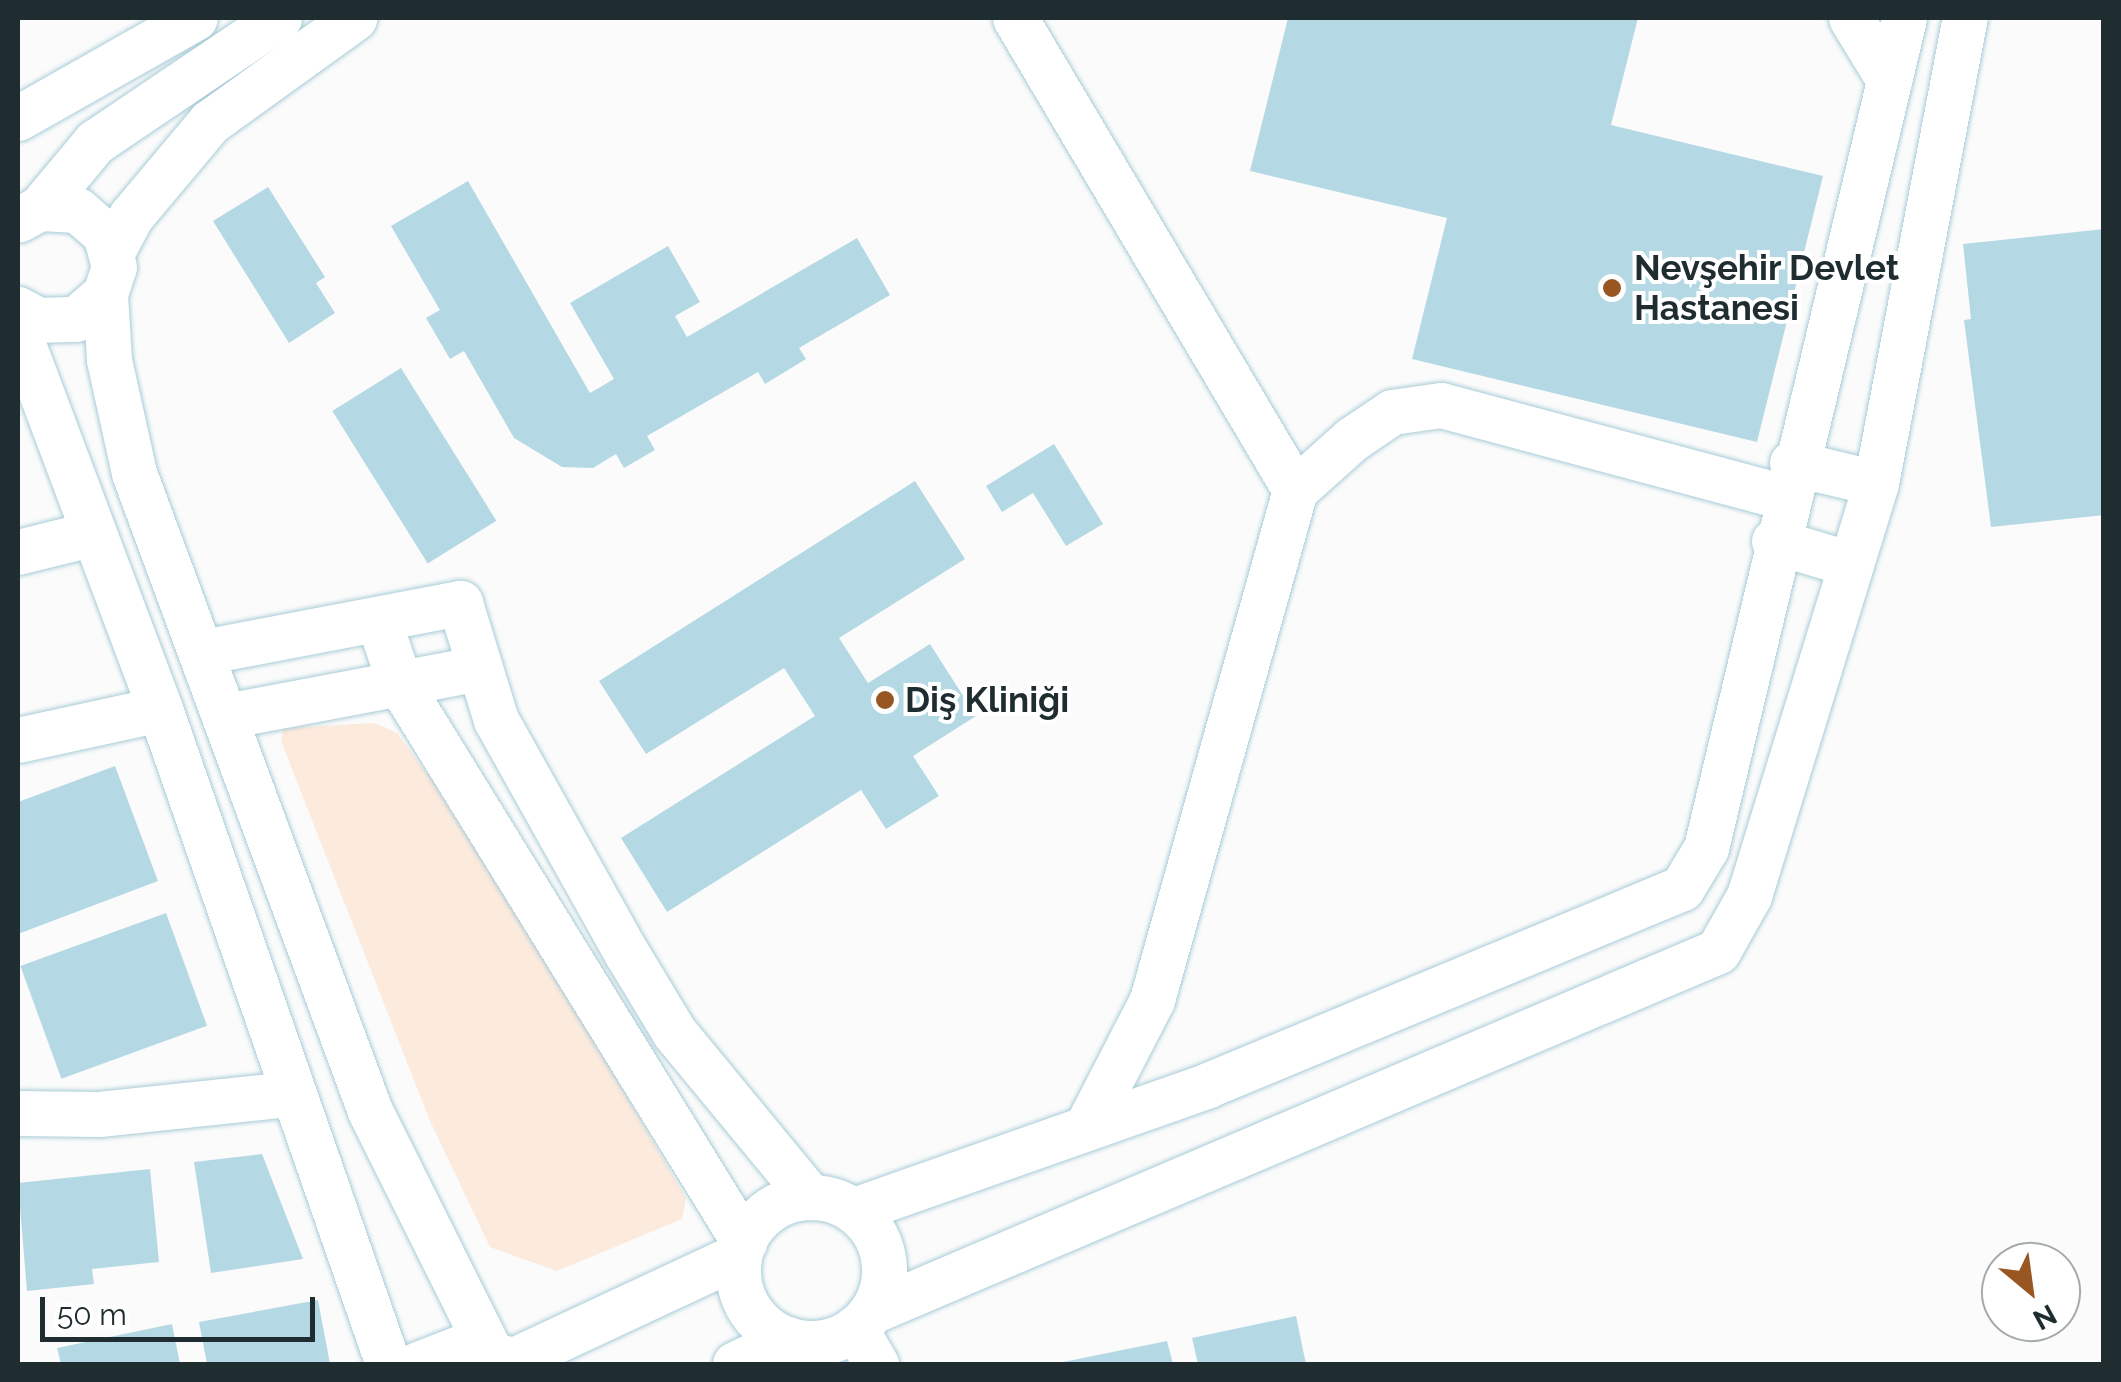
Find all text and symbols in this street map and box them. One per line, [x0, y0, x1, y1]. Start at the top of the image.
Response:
place label: Nevşehir Devlet Hastanesi [1634, 247, 1900, 329]
marker: Nevşehir Devlet Hastanesi [1599, 275, 1625, 301]
place label: Diş Kliniği [905, 679, 1069, 721]
marker: Diş Kliniği [874, 689, 896, 711]
north arrow [1981, 1242, 2081, 1342]
scale bar [45, 1277, 320, 1339]
text: 50 m [57, 1297, 127, 1332]
text: N [2027, 1297, 2062, 1337]

